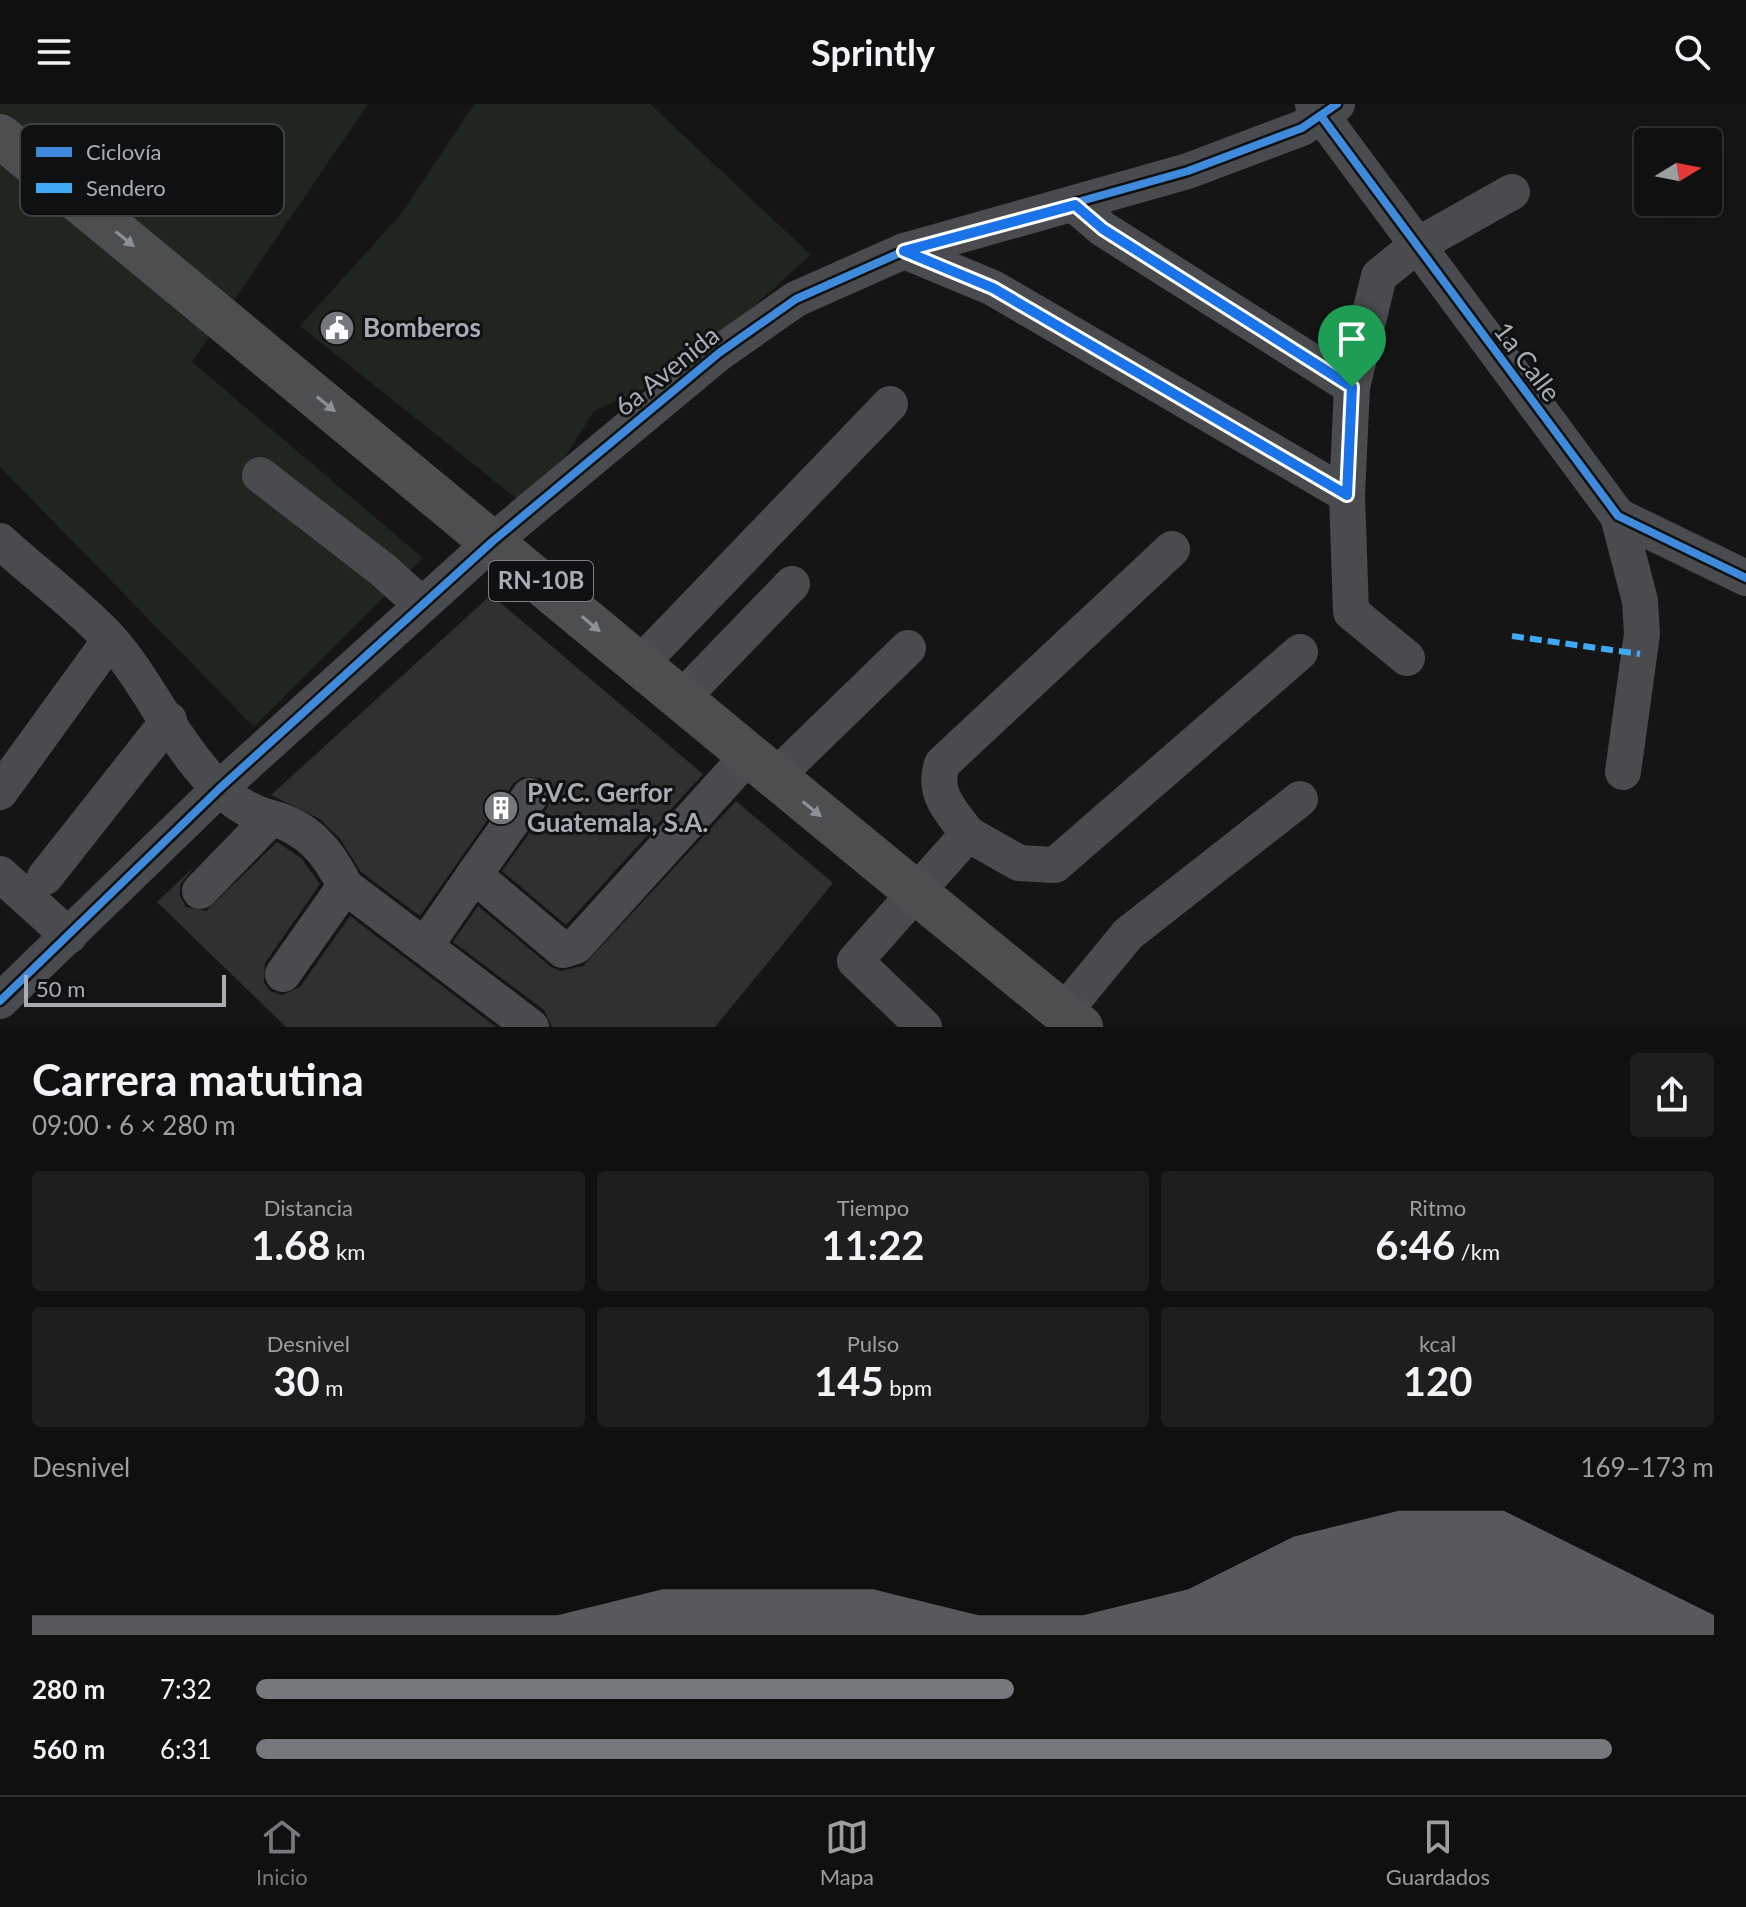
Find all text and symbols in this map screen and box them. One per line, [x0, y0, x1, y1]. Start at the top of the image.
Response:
icon: menu [32, 30, 76, 74]
text: Sprintly [811, 30, 935, 74]
icon: search [1670, 30, 1714, 74]
legend [20, 124, 284, 216]
north arrow [1634, 128, 1722, 216]
map controls [1634, 128, 1722, 216]
text: Ciclovía [86, 138, 161, 165]
text: Sendero [86, 174, 166, 201]
one-way arrow [115, 230, 135, 247]
pin [1318, 305, 1386, 387]
public building icon: Bomberos [318, 309, 356, 347]
place label: Bomberos [363, 311, 481, 343]
street label: 1a Calle [1488, 315, 1568, 407]
icon: arrive [1330, 317, 1374, 361]
street label: 6a Avenida [608, 318, 725, 422]
one-way arrow [316, 395, 336, 412]
road number: RN-10B [489, 561, 593, 601]
one-way arrow [580, 615, 600, 632]
place label: P.V.C. Gerfor Guatemala, S.A. [527, 776, 709, 838]
building icon: P.V.C. Gerfor Guatemala, S.A. [482, 789, 520, 827]
one-way arrow [802, 800, 822, 816]
scale bar [24, 971, 226, 1007]
text: 50 m [36, 975, 85, 1002]
text: Carrera matutina [32, 1053, 364, 1105]
button: share [1630, 1053, 1714, 1137]
text: 09:00 · 6 × 280 m [32, 1109, 236, 1141]
text: Distancia [264, 1194, 353, 1221]
text: Tiempo [837, 1194, 909, 1221]
text: Ritmo [1409, 1194, 1466, 1221]
text: 1.68 [251, 1221, 330, 1269]
text: 11:22 [821, 1221, 925, 1269]
text: 6:46 [1375, 1221, 1455, 1269]
text: km [330, 1238, 365, 1265]
text: /km [1455, 1238, 1500, 1265]
text: Desnivel [267, 1330, 350, 1357]
text: Pulso [847, 1330, 899, 1357]
text: kcal [1419, 1330, 1456, 1357]
text: 30 [273, 1357, 320, 1405]
text: 145 [814, 1357, 884, 1405]
text: 120 [1403, 1357, 1472, 1405]
text: m [320, 1374, 343, 1401]
text: bpm [884, 1374, 932, 1401]
text: Desnivel [32, 1451, 130, 1483]
text: 169–173 m [1580, 1451, 1714, 1483]
text: 280 m [32, 1673, 105, 1705]
text: 7:32 [160, 1673, 212, 1705]
text: 560 m [32, 1733, 105, 1765]
text: 6:31 [160, 1733, 212, 1765]
tab: Inicio [256, 1815, 308, 1890]
tab: Mapa [820, 1815, 874, 1890]
tab: Guardados [1386, 1815, 1490, 1890]

